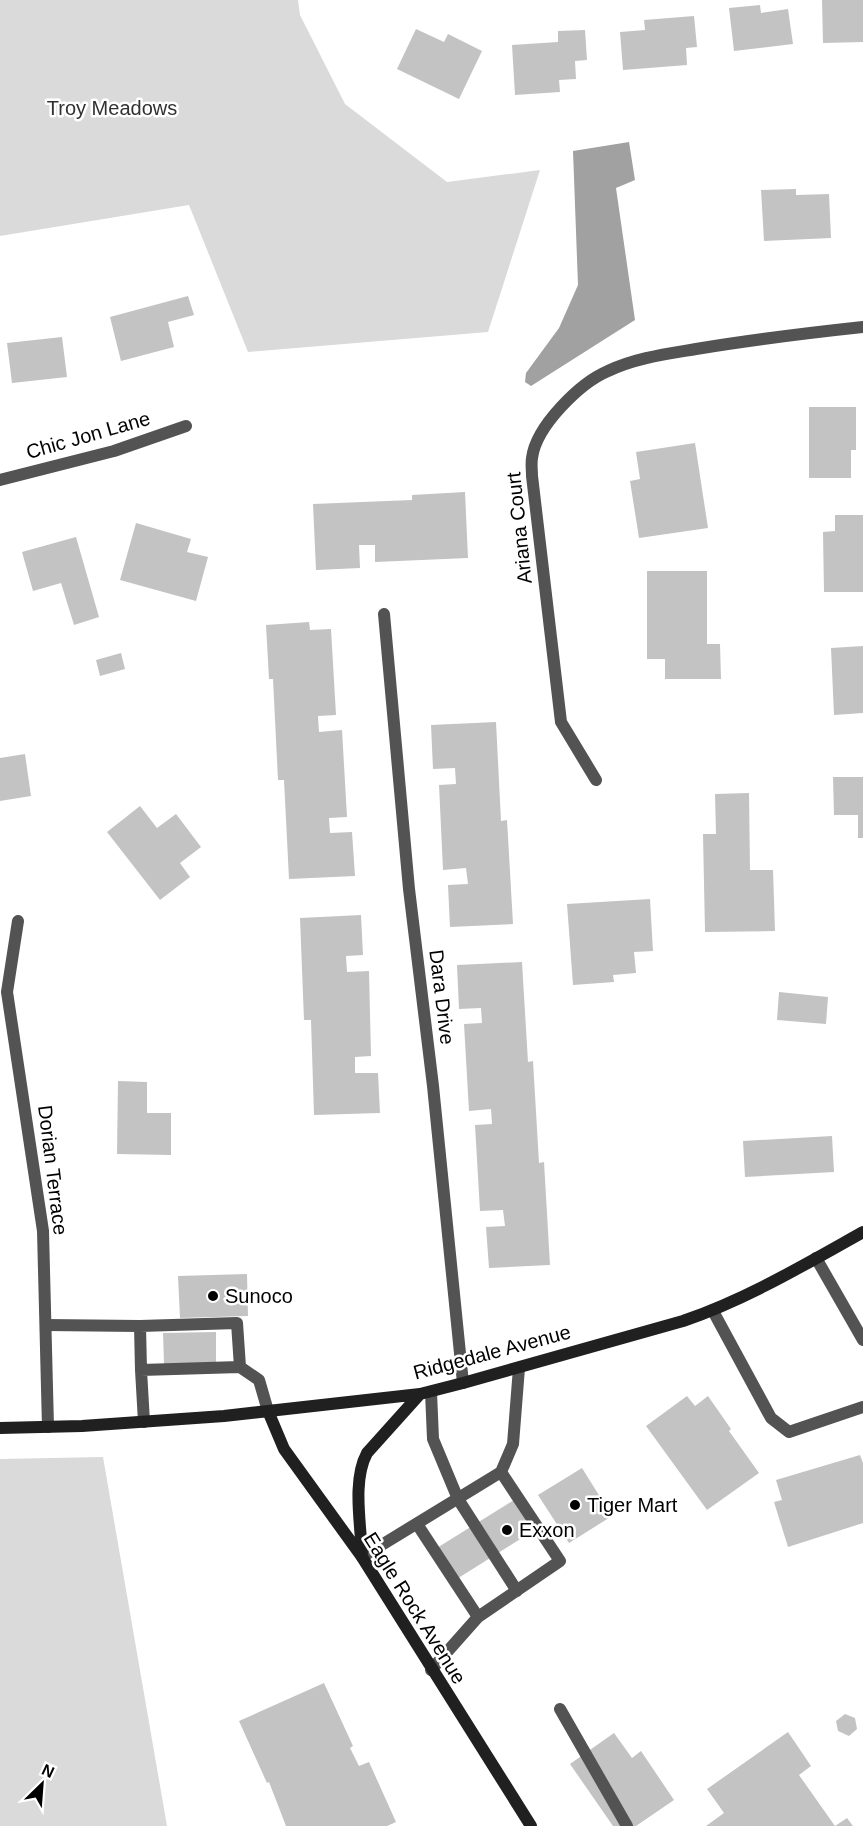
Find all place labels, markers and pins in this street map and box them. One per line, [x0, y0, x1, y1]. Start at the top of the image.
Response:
place label: Sunoco [225, 1285, 293, 1307]
marker: Sunoco [206, 1289, 220, 1303]
place label: Tiger Mart [587, 1494, 678, 1516]
marker: Tiger Mart [568, 1498, 582, 1512]
place label: Exxon [519, 1519, 575, 1541]
marker: Exxon [500, 1523, 514, 1537]

